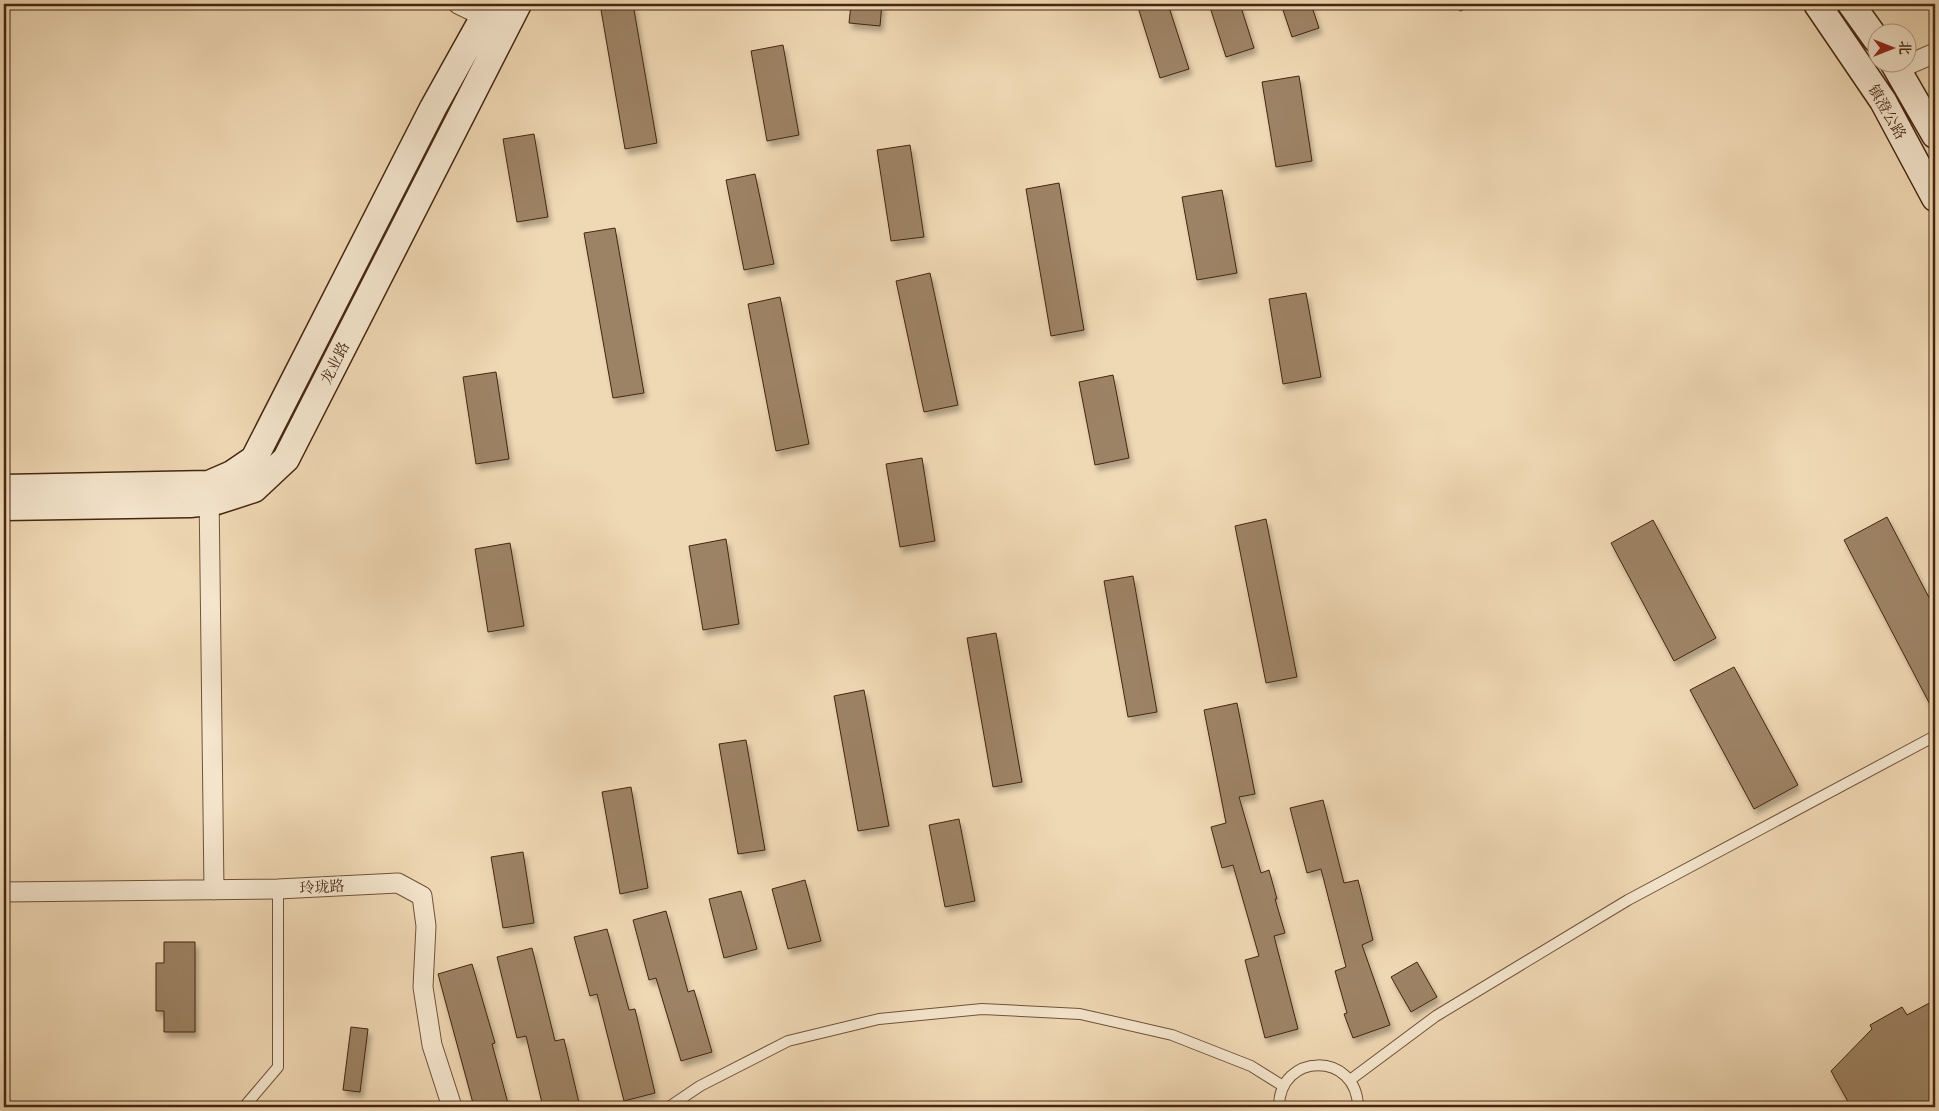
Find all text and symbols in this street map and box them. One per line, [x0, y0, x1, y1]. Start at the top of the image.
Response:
north arrow [1866, 22, 1916, 72]
text: 北 [1896, 41, 1913, 55]
street label: 镇澄公路 [1864, 82, 1910, 142]
street label: 龙业路 [317, 339, 353, 387]
street label: 玲珑路 [299, 877, 345, 897]

